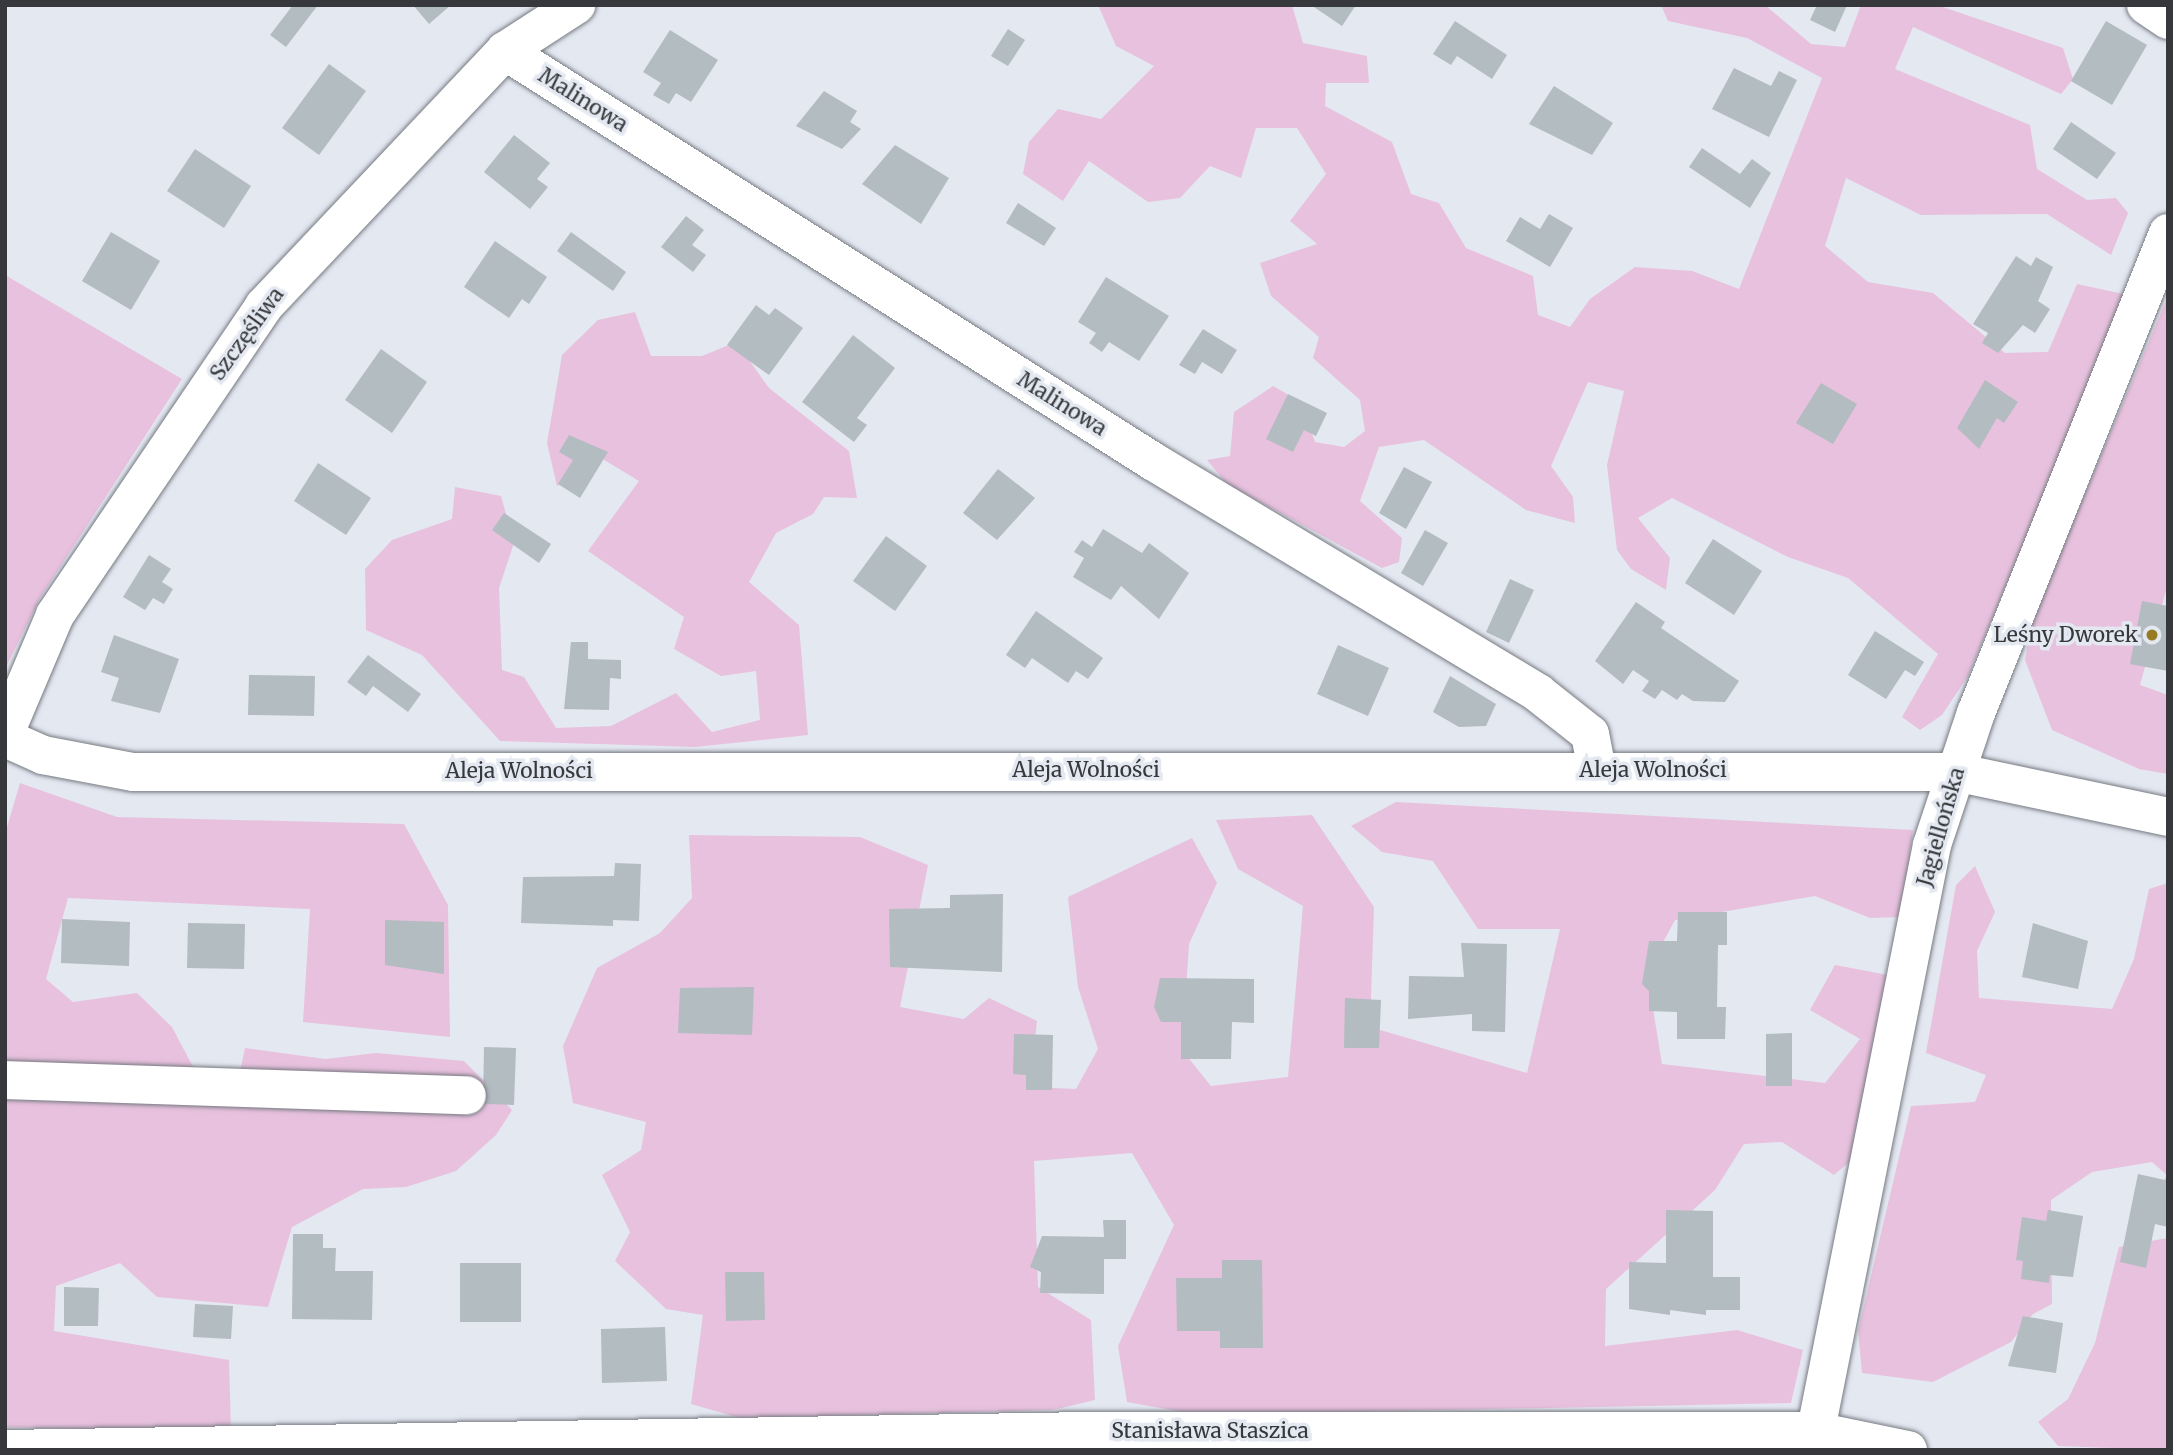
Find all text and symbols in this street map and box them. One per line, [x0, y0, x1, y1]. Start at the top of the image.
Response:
street label: Malinowa [534, 63, 632, 137]
street label: Szczęśliwa [205, 283, 289, 385]
street label: Malinowa [1013, 367, 1111, 441]
place label: Leśny Dworek [1994, 622, 2138, 648]
marker: Leśny Dworek [2144, 627, 2160, 643]
street label: Aleja Wolności [1012, 757, 1160, 783]
street label: Aleja Wolności [1579, 757, 1727, 783]
street label: Aleja Wolności [445, 758, 593, 784]
street label: Jagiellońska [1912, 765, 1970, 889]
street label: Stanisława Staszica [1111, 1418, 1309, 1444]

